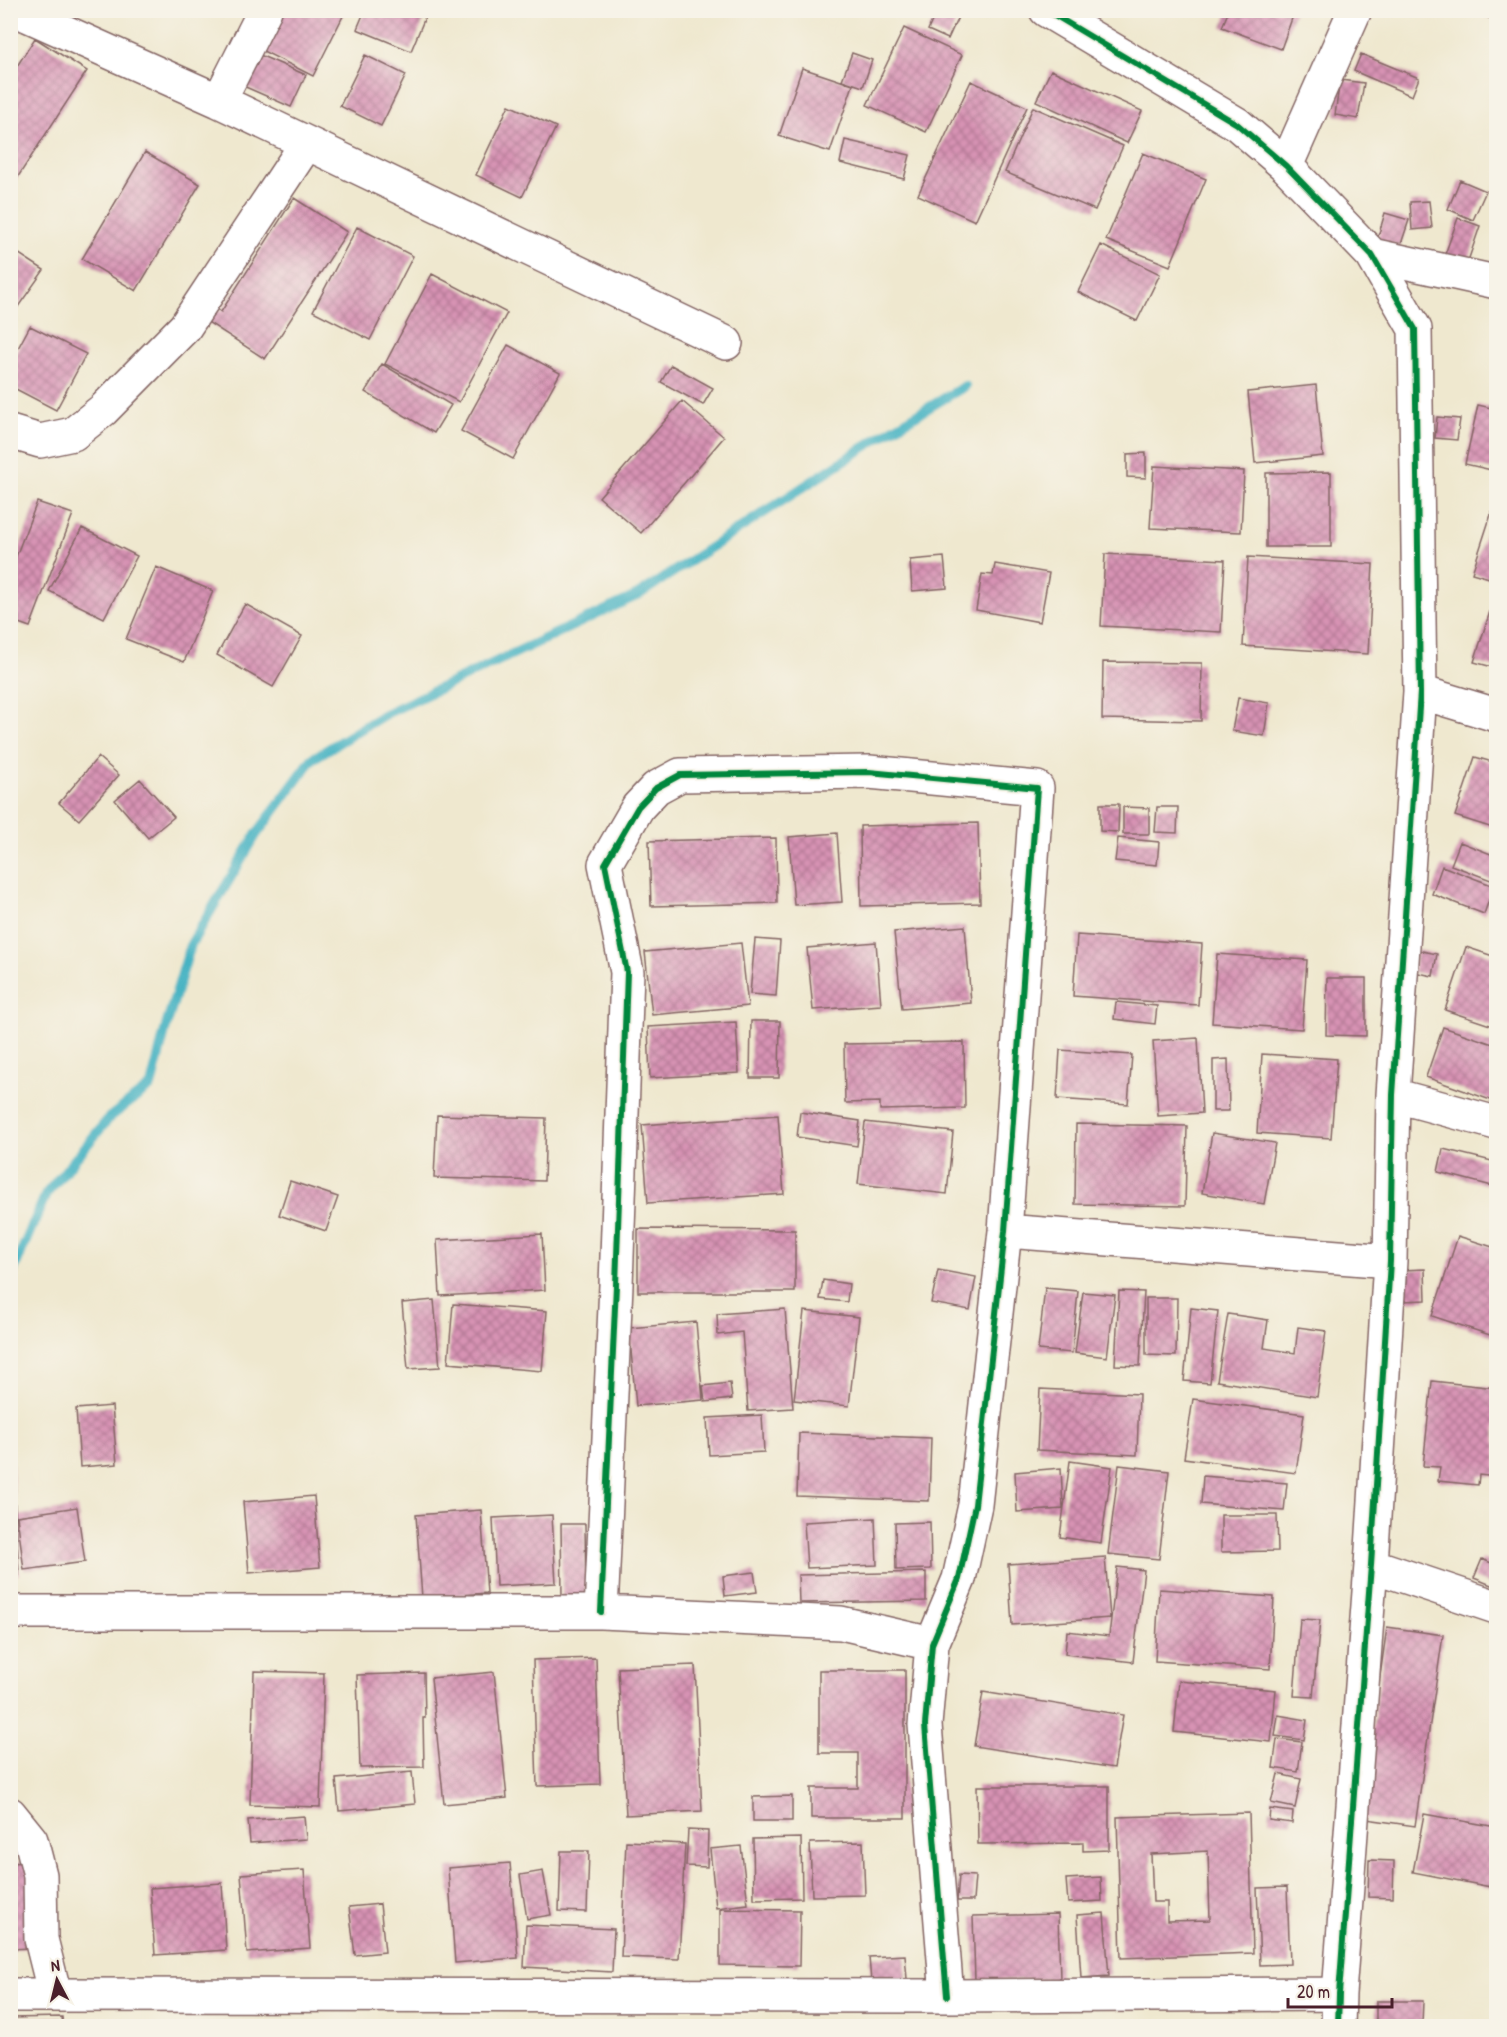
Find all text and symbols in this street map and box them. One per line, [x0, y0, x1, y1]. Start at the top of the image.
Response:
north arrow [27, 1950, 87, 2010]
text: N [50, 1954, 61, 1977]
scale bar [1288, 1971, 1392, 2009]
text: 20 m [1297, 1979, 1330, 2004]

